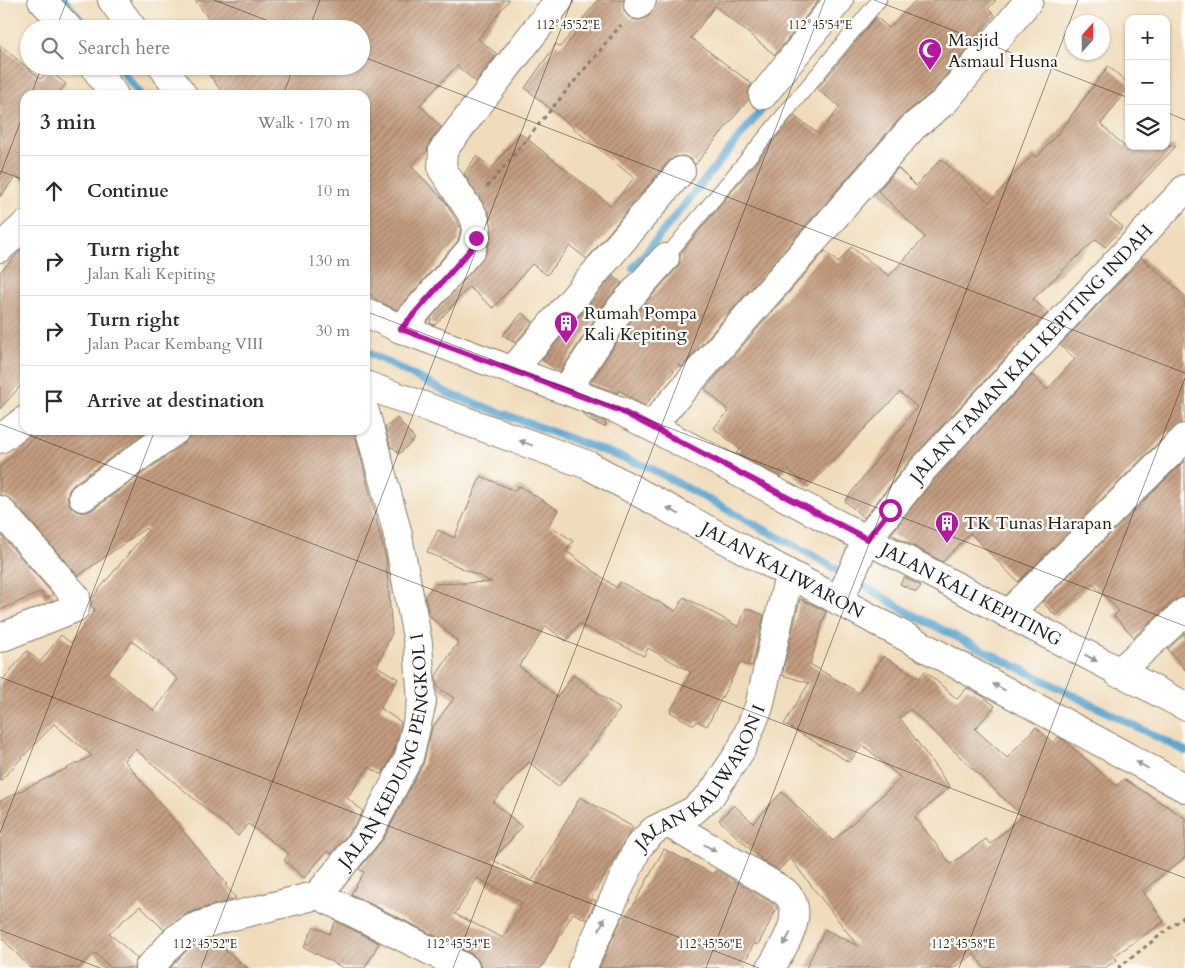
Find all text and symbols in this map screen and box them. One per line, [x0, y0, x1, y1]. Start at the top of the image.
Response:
north arrow [1065, 15, 1110, 60]
map controls [1125, 15, 1170, 150]
button: + [1125, 15, 1170, 60]
text: 112°45'52"E [536, 17, 600, 33]
text: 112°45'54"E [788, 17, 852, 33]
search box [20, 20, 370, 75]
place label: Masjid Asmaul Husna [948, 28, 1058, 74]
icon: search [38, 34, 66, 62]
text: Search here [78, 35, 170, 61]
mosque icon: Masjid Asmaul Husna [917, 37, 943, 71]
button: − [1125, 60, 1170, 105]
button: layers [1125, 105, 1170, 150]
text: 3 min [40, 108, 96, 137]
text: Walk · 170 m [258, 112, 350, 134]
icon: ahead [40, 177, 68, 205]
text: Continue [87, 178, 169, 204]
text: 10 m [316, 180, 350, 202]
street label: JALAN TAMAN KALI KEPITING INDAH [902, 219, 1159, 491]
route end [465, 227, 488, 250]
text: Turn right [87, 237, 179, 263]
icon: right [40, 247, 68, 275]
text: 130 m [308, 250, 350, 272]
text: Jalan Kali Kepiting [87, 263, 215, 285]
place label: Rumah Pompa Kali Kepiting [584, 301, 697, 347]
text: Turn right [87, 307, 179, 333]
building icon: Rumah Pompa Kali Kepiting [553, 310, 579, 344]
icon: right [40, 317, 68, 345]
text: 30 m [316, 320, 350, 342]
text: Jalan Pacar Kembang VIII [87, 333, 263, 355]
icon: arrive [40, 387, 68, 415]
text: Arrive at destination [87, 388, 264, 414]
one-way arrow [519, 439, 534, 446]
route start [879, 499, 902, 522]
one-way arrow [667, 507, 680, 516]
building icon: TK Tunas Harapan [934, 510, 960, 544]
place label: TK Tunas Harapan [964, 511, 1113, 536]
street label: JALAN KALIWARON [694, 514, 869, 625]
street label: JALAN KALI KEPITING [874, 535, 1066, 652]
street label: JALAN KEDUNG PENGKOL I [330, 631, 435, 876]
one-way arrow [1084, 654, 1099, 662]
one-way arrow [993, 683, 1006, 692]
street label: JALAN KALIWARON I [627, 701, 771, 858]
one-way arrow [1135, 761, 1149, 769]
one-way arrow [703, 843, 716, 852]
one-way arrow [599, 917, 607, 931]
one-way arrow [783, 932, 791, 947]
text: 112°45'52"E [173, 936, 237, 952]
text: 112°45'54"E [426, 936, 490, 952]
text: 112°45'56"E [678, 936, 742, 952]
text: 112°45'58"E [931, 936, 995, 952]

